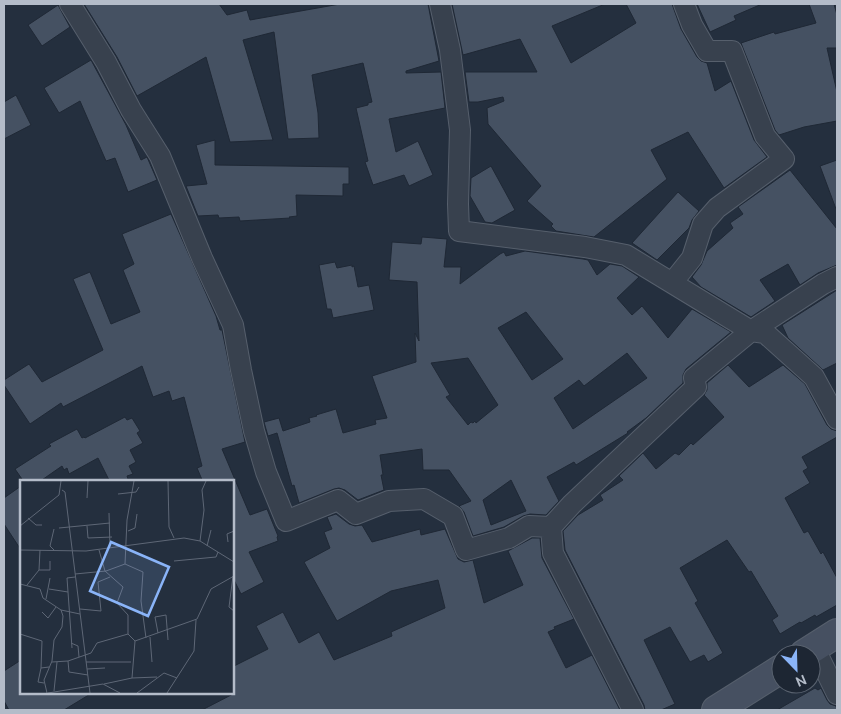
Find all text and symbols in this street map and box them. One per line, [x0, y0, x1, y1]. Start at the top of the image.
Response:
inset map [20, 480, 234, 694]
north arrow [771, 644, 821, 694]
text: N [793, 672, 809, 690]

